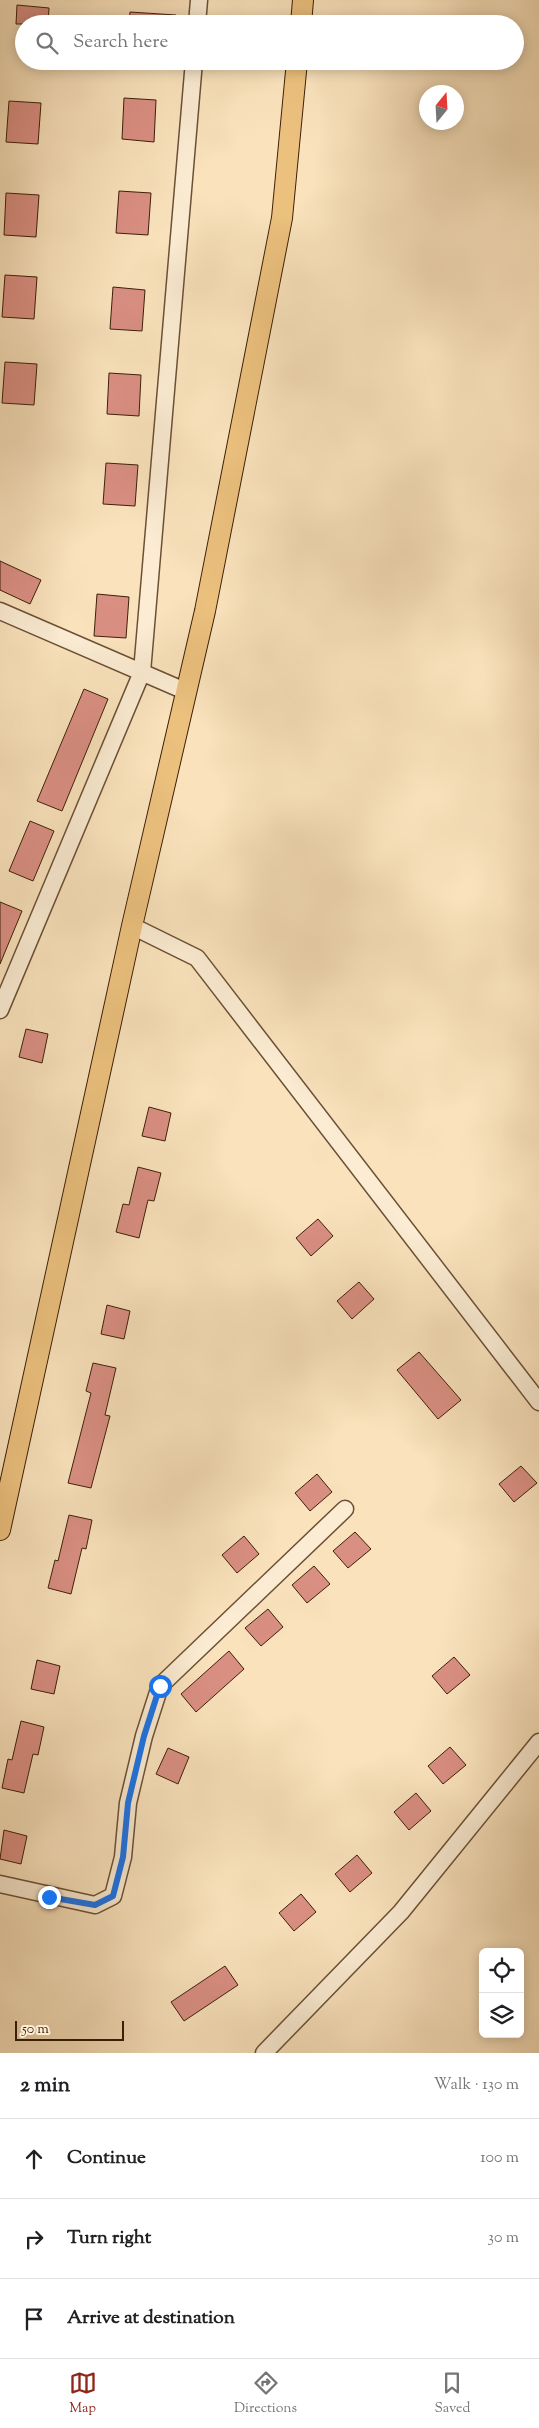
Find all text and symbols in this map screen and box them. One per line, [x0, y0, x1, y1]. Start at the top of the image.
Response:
search box [15, 15, 524, 70]
icon: search [33, 29, 61, 57]
text: Search here [73, 29, 168, 56]
north arrow [419, 85, 464, 130]
route start [149, 1675, 172, 1698]
route end [38, 1886, 61, 1909]
map controls [479, 1948, 524, 2038]
button: locate [479, 1948, 524, 1993]
button: layers [479, 1993, 524, 2038]
scale bar [15, 2018, 124, 2041]
text: 50 m [22, 2020, 49, 2040]
text: 2 min [20, 2071, 70, 2101]
text: Walk · 130 m [434, 2074, 519, 2097]
icon: ahead [20, 2145, 48, 2173]
text: Continue [67, 2145, 146, 2172]
text: 100 m [480, 2147, 519, 2170]
icon: right [20, 2225, 48, 2253]
text: Turn right [67, 2225, 151, 2252]
text: 30 m [488, 2227, 519, 2250]
icon: arrive [20, 2305, 48, 2333]
text: Arrive at destination [67, 2305, 235, 2332]
tab: Map [69, 2369, 97, 2419]
tab: Directions [234, 2369, 297, 2419]
tab: Saved [434, 2369, 470, 2419]

